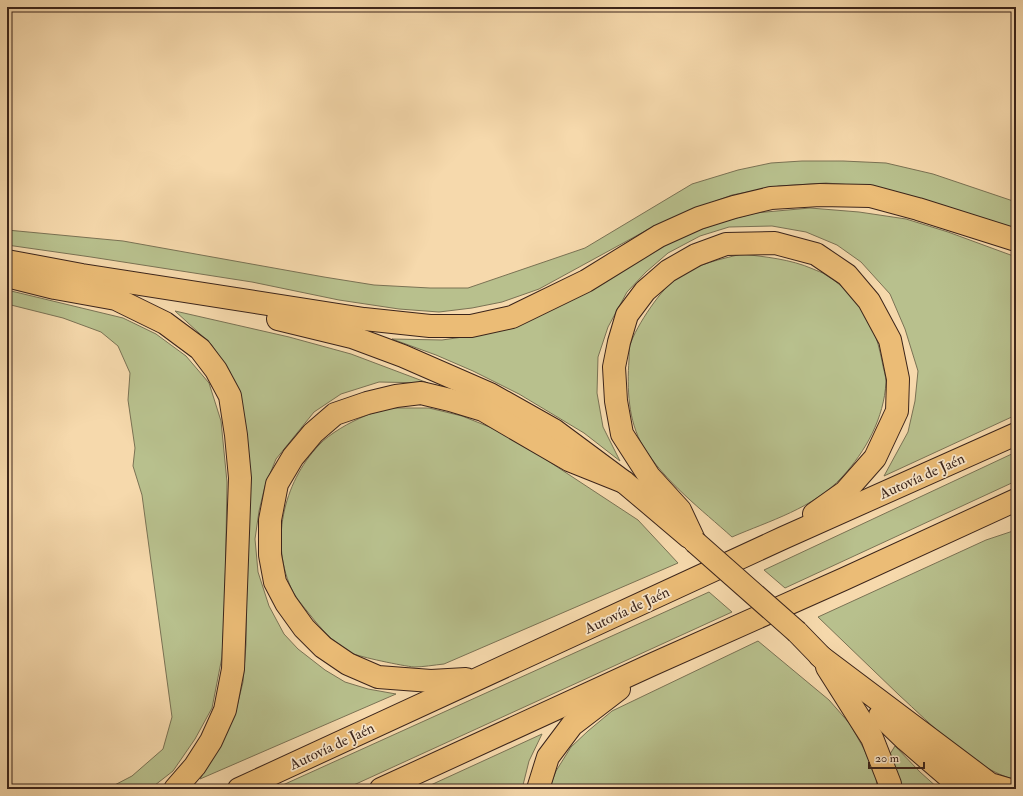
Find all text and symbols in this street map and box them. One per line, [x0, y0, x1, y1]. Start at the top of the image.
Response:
street label: Autovía de Jaén [876, 449, 969, 505]
street label: Autovía de Jaén [581, 582, 673, 640]
street label: Autovía de Jaén [286, 718, 378, 776]
scale bar [869, 744, 924, 770]
text: 20 m [875, 751, 900, 766]

